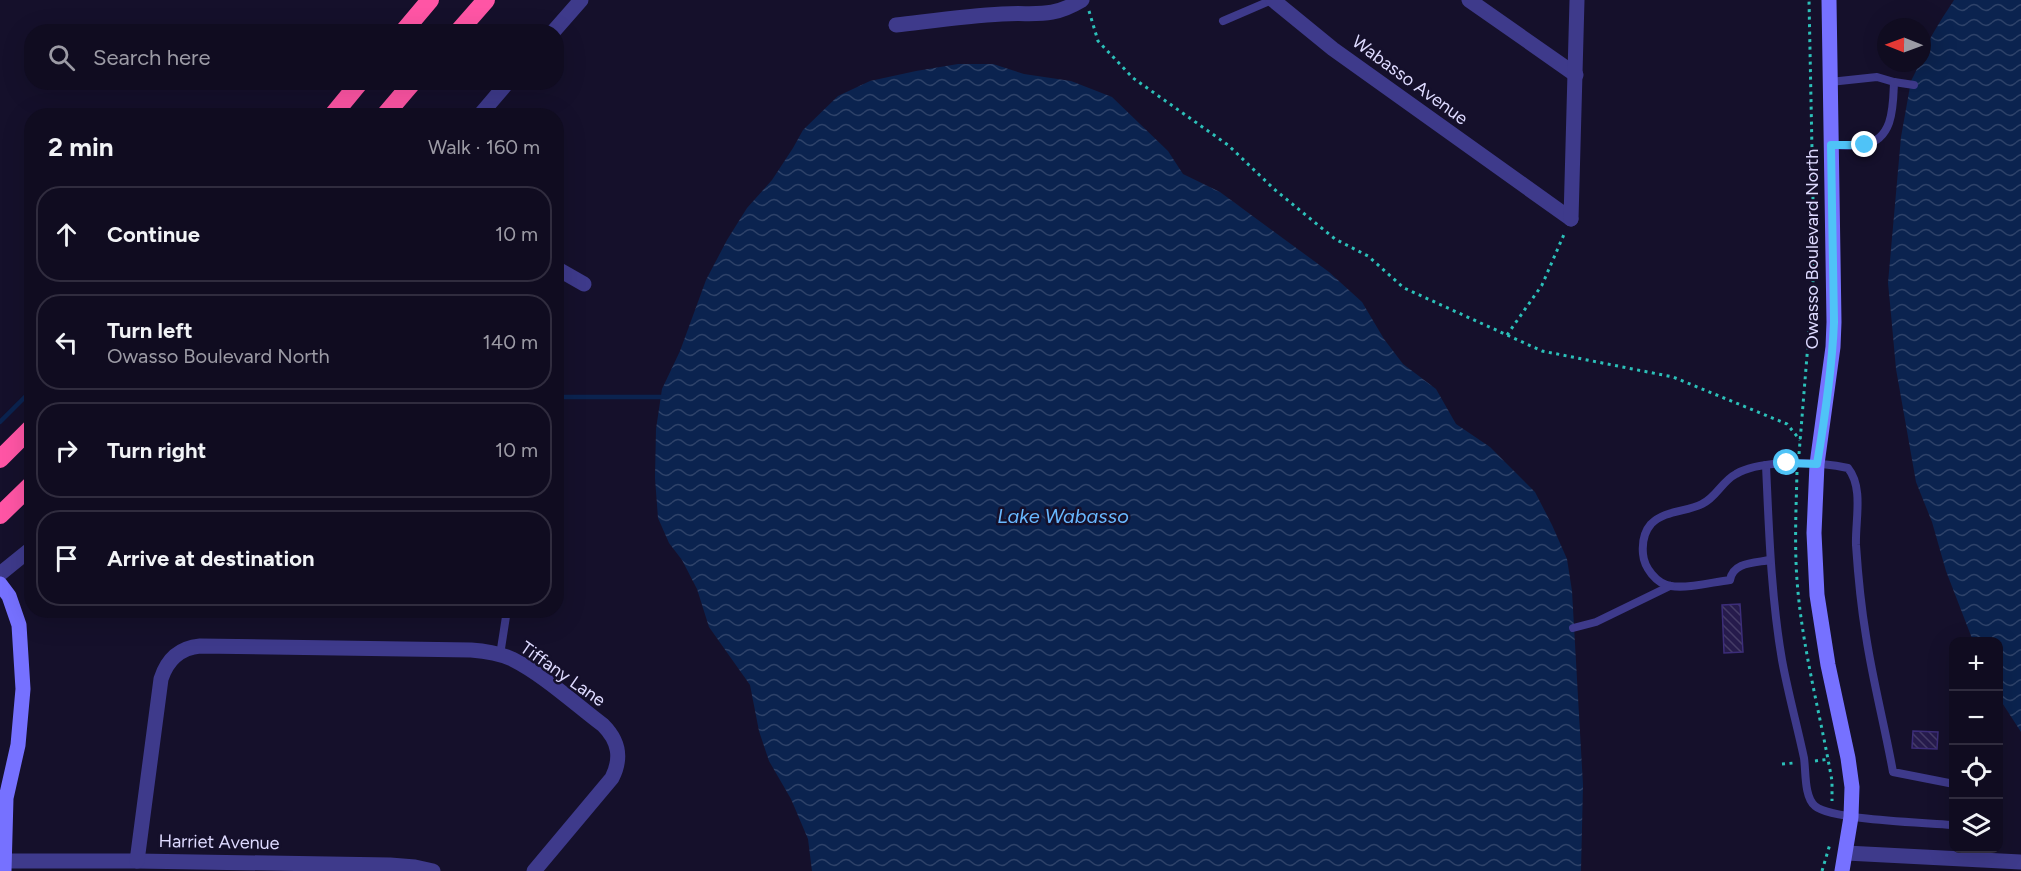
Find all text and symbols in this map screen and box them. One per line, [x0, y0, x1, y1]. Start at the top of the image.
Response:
north arrow [1877, 18, 1931, 72]
search box [24, 24, 564, 90]
street label: Wabasso Avenue [1348, 31, 1472, 130]
icon: search [45, 41, 78, 74]
text: Search here [93, 44, 211, 71]
text: 2 min [48, 131, 114, 163]
route end [1851, 131, 1877, 157]
text: Walk · 160 m [428, 135, 540, 159]
street label: Owasso Boulevard North [1801, 149, 1823, 349]
icon: ahead [50, 218, 83, 251]
text: Continue [107, 221, 200, 248]
text: 10 m [495, 222, 538, 246]
text: Turn left [107, 317, 193, 344]
icon: left [50, 326, 83, 359]
text: 140 m [483, 330, 538, 354]
text: Owasso Boulevard North [107, 344, 330, 368]
icon: right [50, 434, 83, 467]
text: Turn right [107, 437, 206, 464]
text: 10 m [495, 438, 538, 462]
route start [1773, 449, 1799, 475]
water label: Lake Wabasso [997, 504, 1129, 528]
icon: arrive [50, 542, 83, 575]
text: Arrive at destination [107, 545, 315, 572]
street label: Tiffany Lane [516, 637, 610, 711]
map controls [1949, 637, 2003, 853]
button: + [1949, 637, 2003, 691]
button: − [1949, 691, 2003, 745]
button: locate [1949, 745, 2003, 799]
button: layers [1949, 799, 2003, 853]
street label: Harriet Avenue [158, 830, 280, 854]

